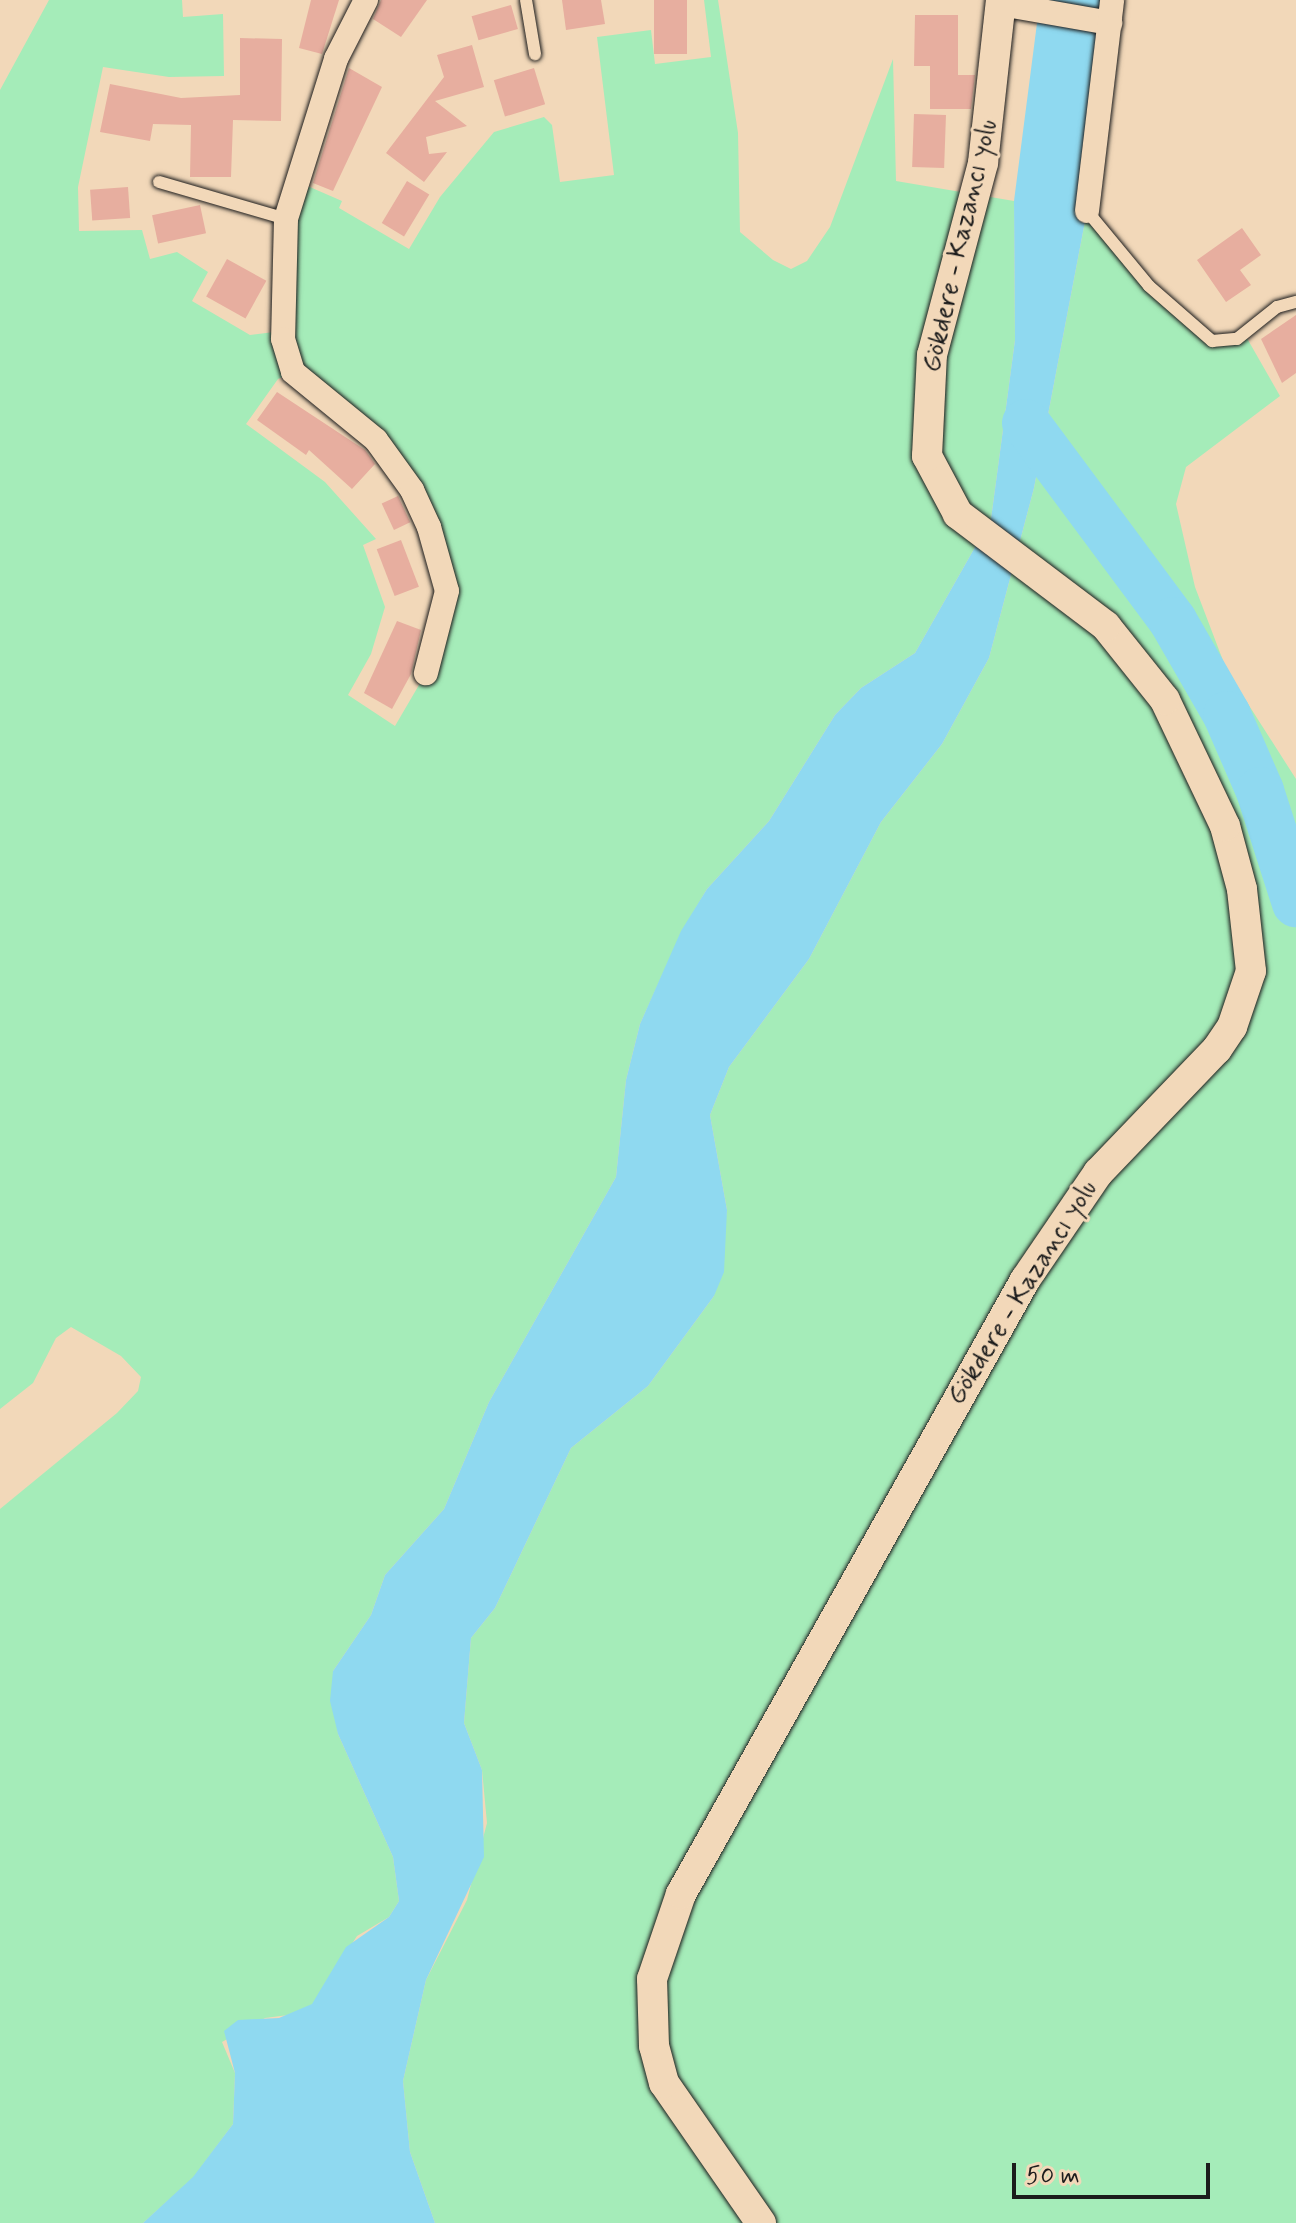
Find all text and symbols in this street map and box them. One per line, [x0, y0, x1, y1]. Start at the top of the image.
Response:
street label: Gökdere - Kazancı yolu [917, 117, 1005, 375]
street label: Gökdere - Kazancı yolu [941, 1175, 1105, 1411]
scale bar [1016, 2147, 1214, 2197]
text: 50 m [1026, 2161, 1080, 2192]

